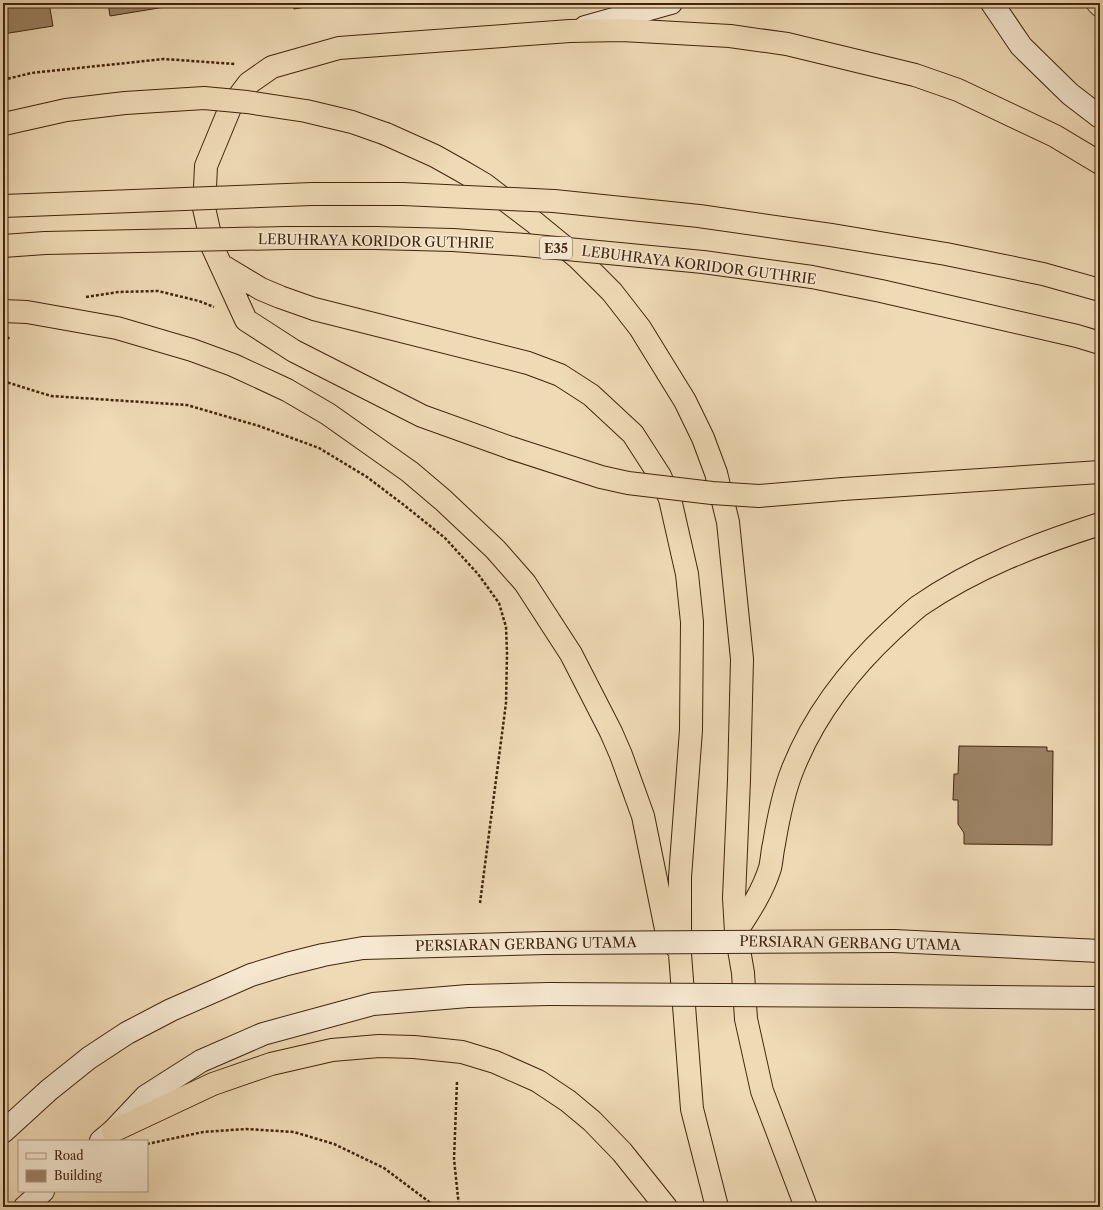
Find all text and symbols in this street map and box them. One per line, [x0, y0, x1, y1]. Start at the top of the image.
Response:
street label: LEBUHRAYA KORIDOR GUTHRIE [258, 230, 494, 252]
road number: E35 [540, 237, 572, 259]
street label: LEBUHRAYA KORIDOR GUTHRIE [581, 242, 817, 288]
street label: PERSIARAN GERBANG UTAMA [739, 932, 962, 954]
street label: PERSIARAN GERBANG UTAMA [415, 933, 638, 955]
legend [18, 1140, 148, 1192]
text: Road [54, 1148, 84, 1163]
text: Building [54, 1168, 102, 1183]

